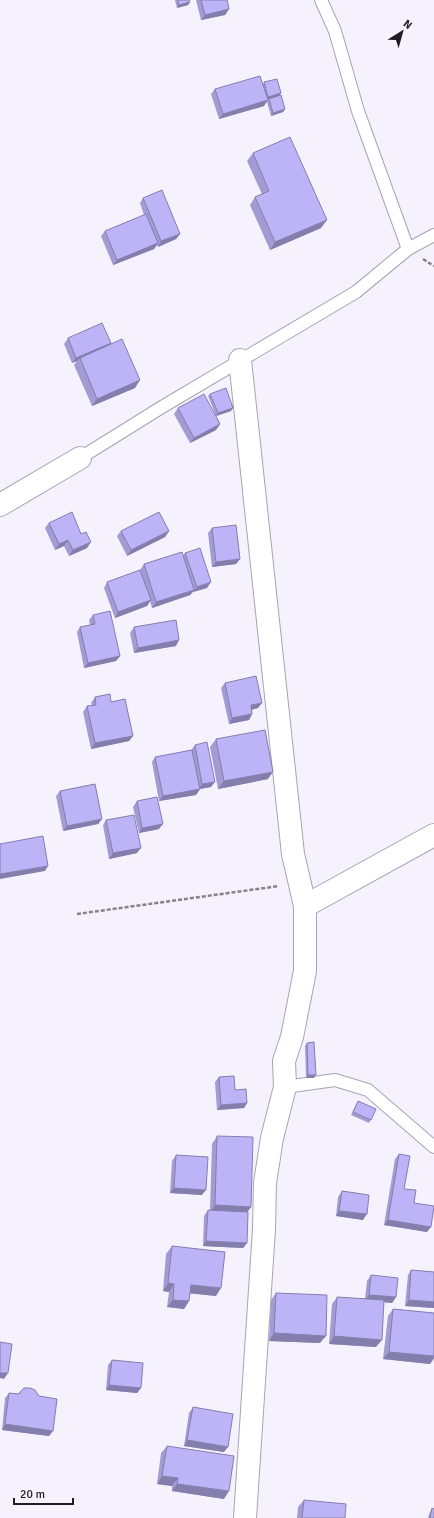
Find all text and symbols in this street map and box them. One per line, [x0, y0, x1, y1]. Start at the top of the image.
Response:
north arrow [382, 12, 422, 52]
text: N [401, 17, 415, 32]
scale bar [14, 1480, 73, 1506]
text: 20 m [20, 1487, 45, 1502]

